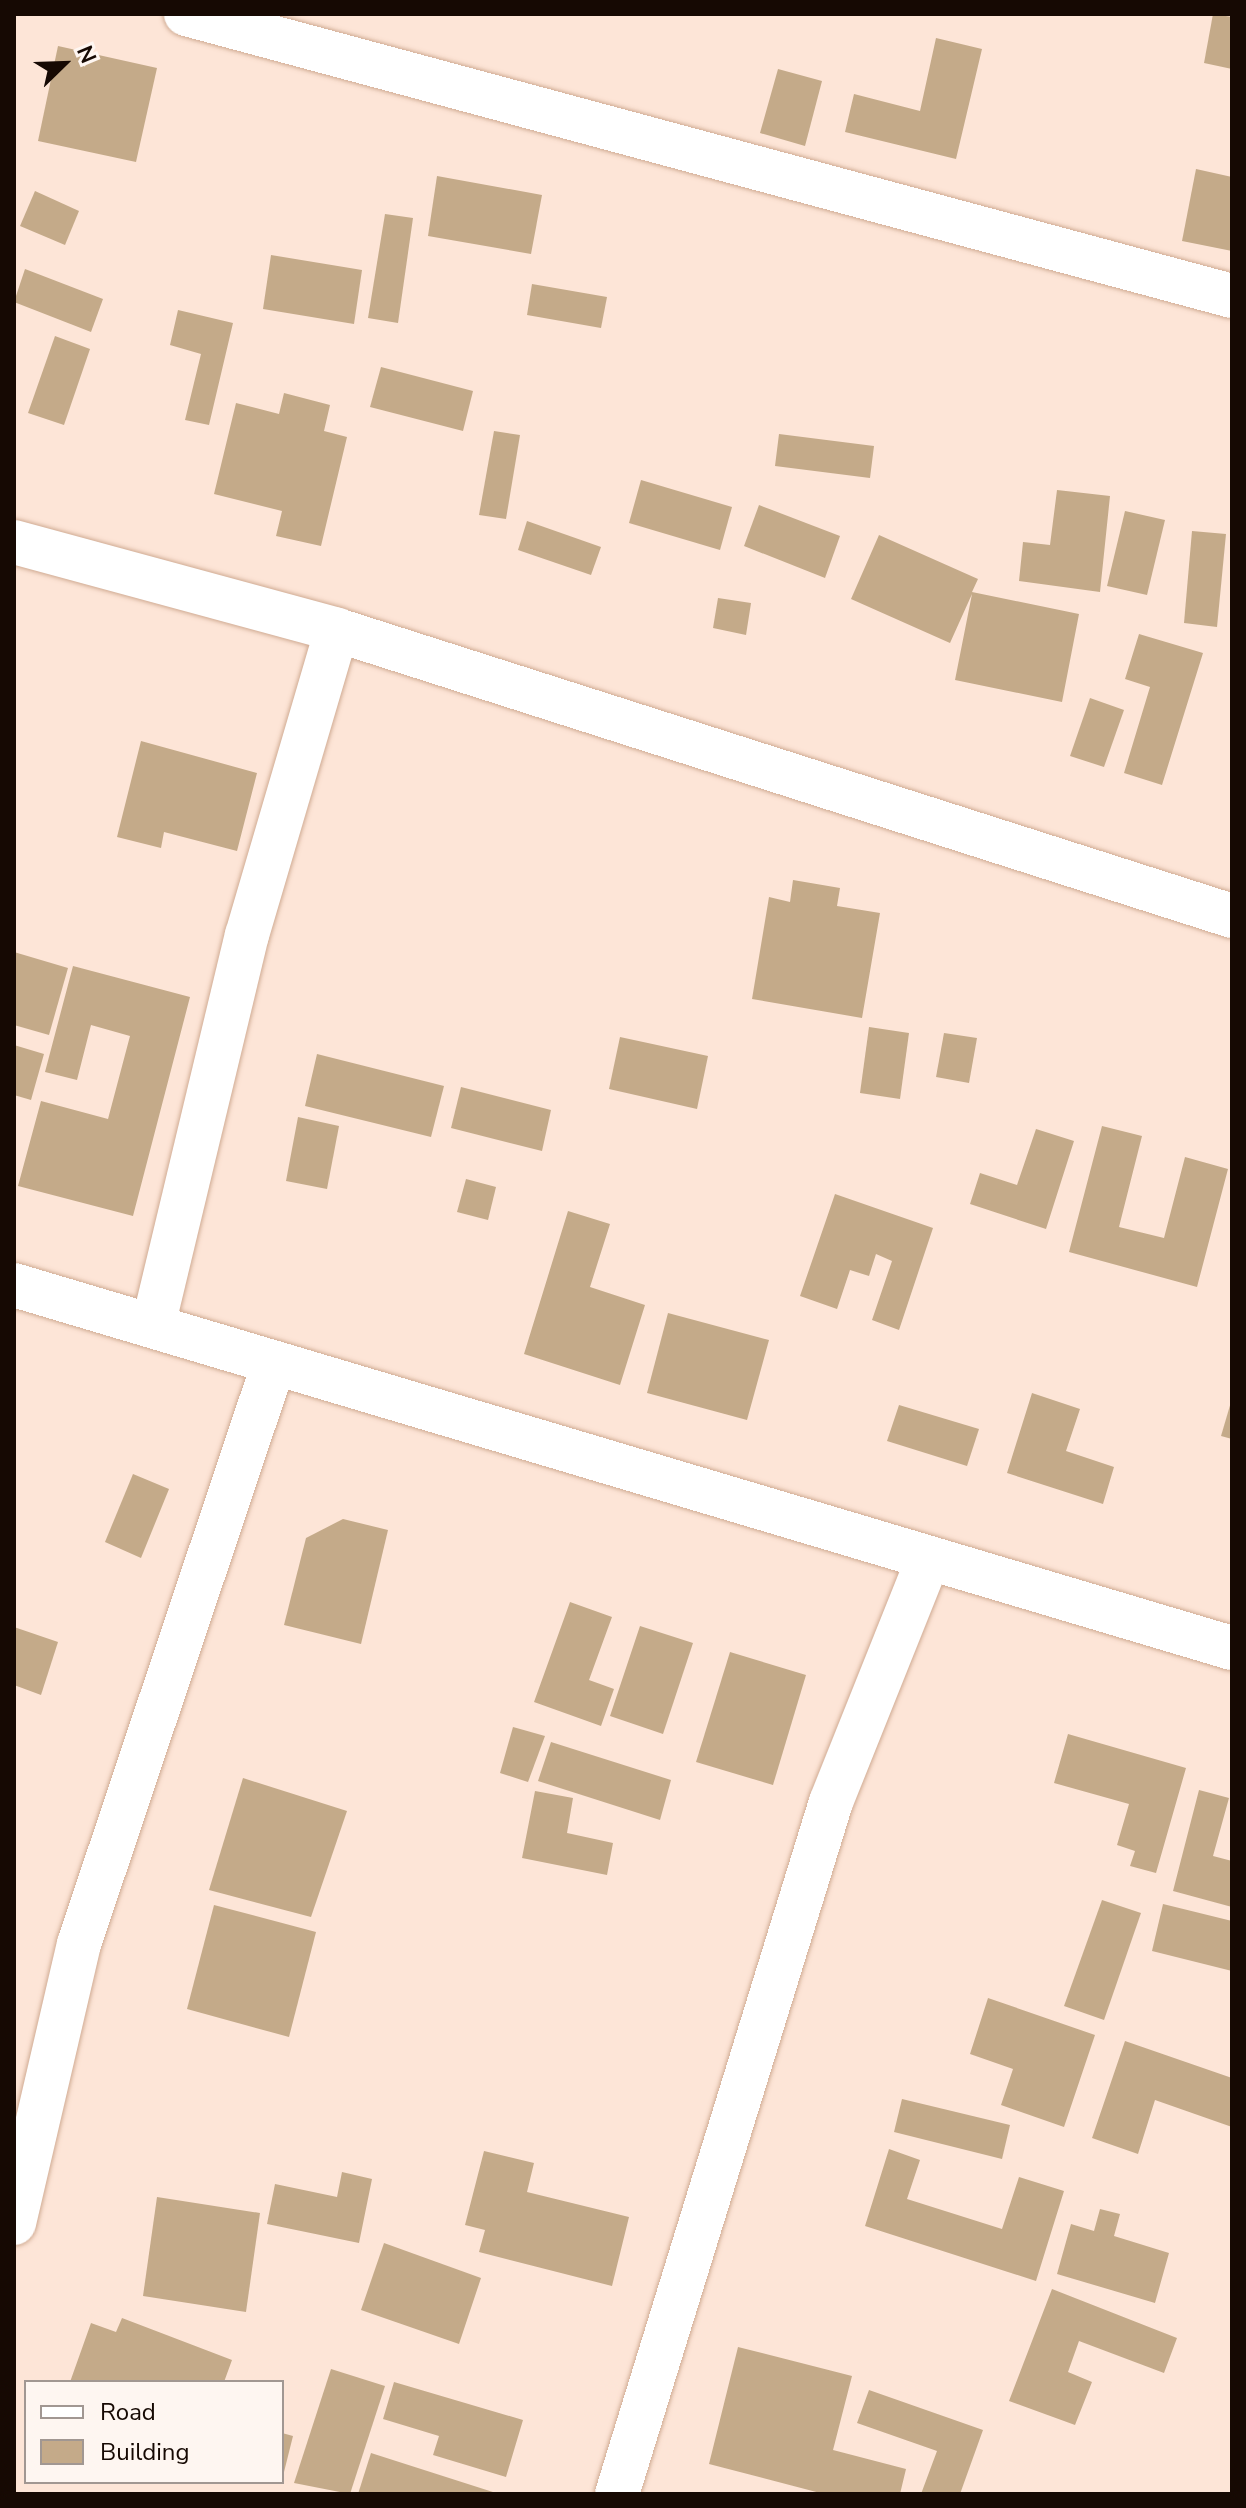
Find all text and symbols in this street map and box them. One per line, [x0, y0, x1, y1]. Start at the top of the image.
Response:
north arrow [24, 24, 104, 104]
text: N [69, 41, 103, 68]
legend [24, 2380, 284, 2484]
text: Road [100, 2396, 156, 2428]
text: Building [100, 2436, 190, 2468]

